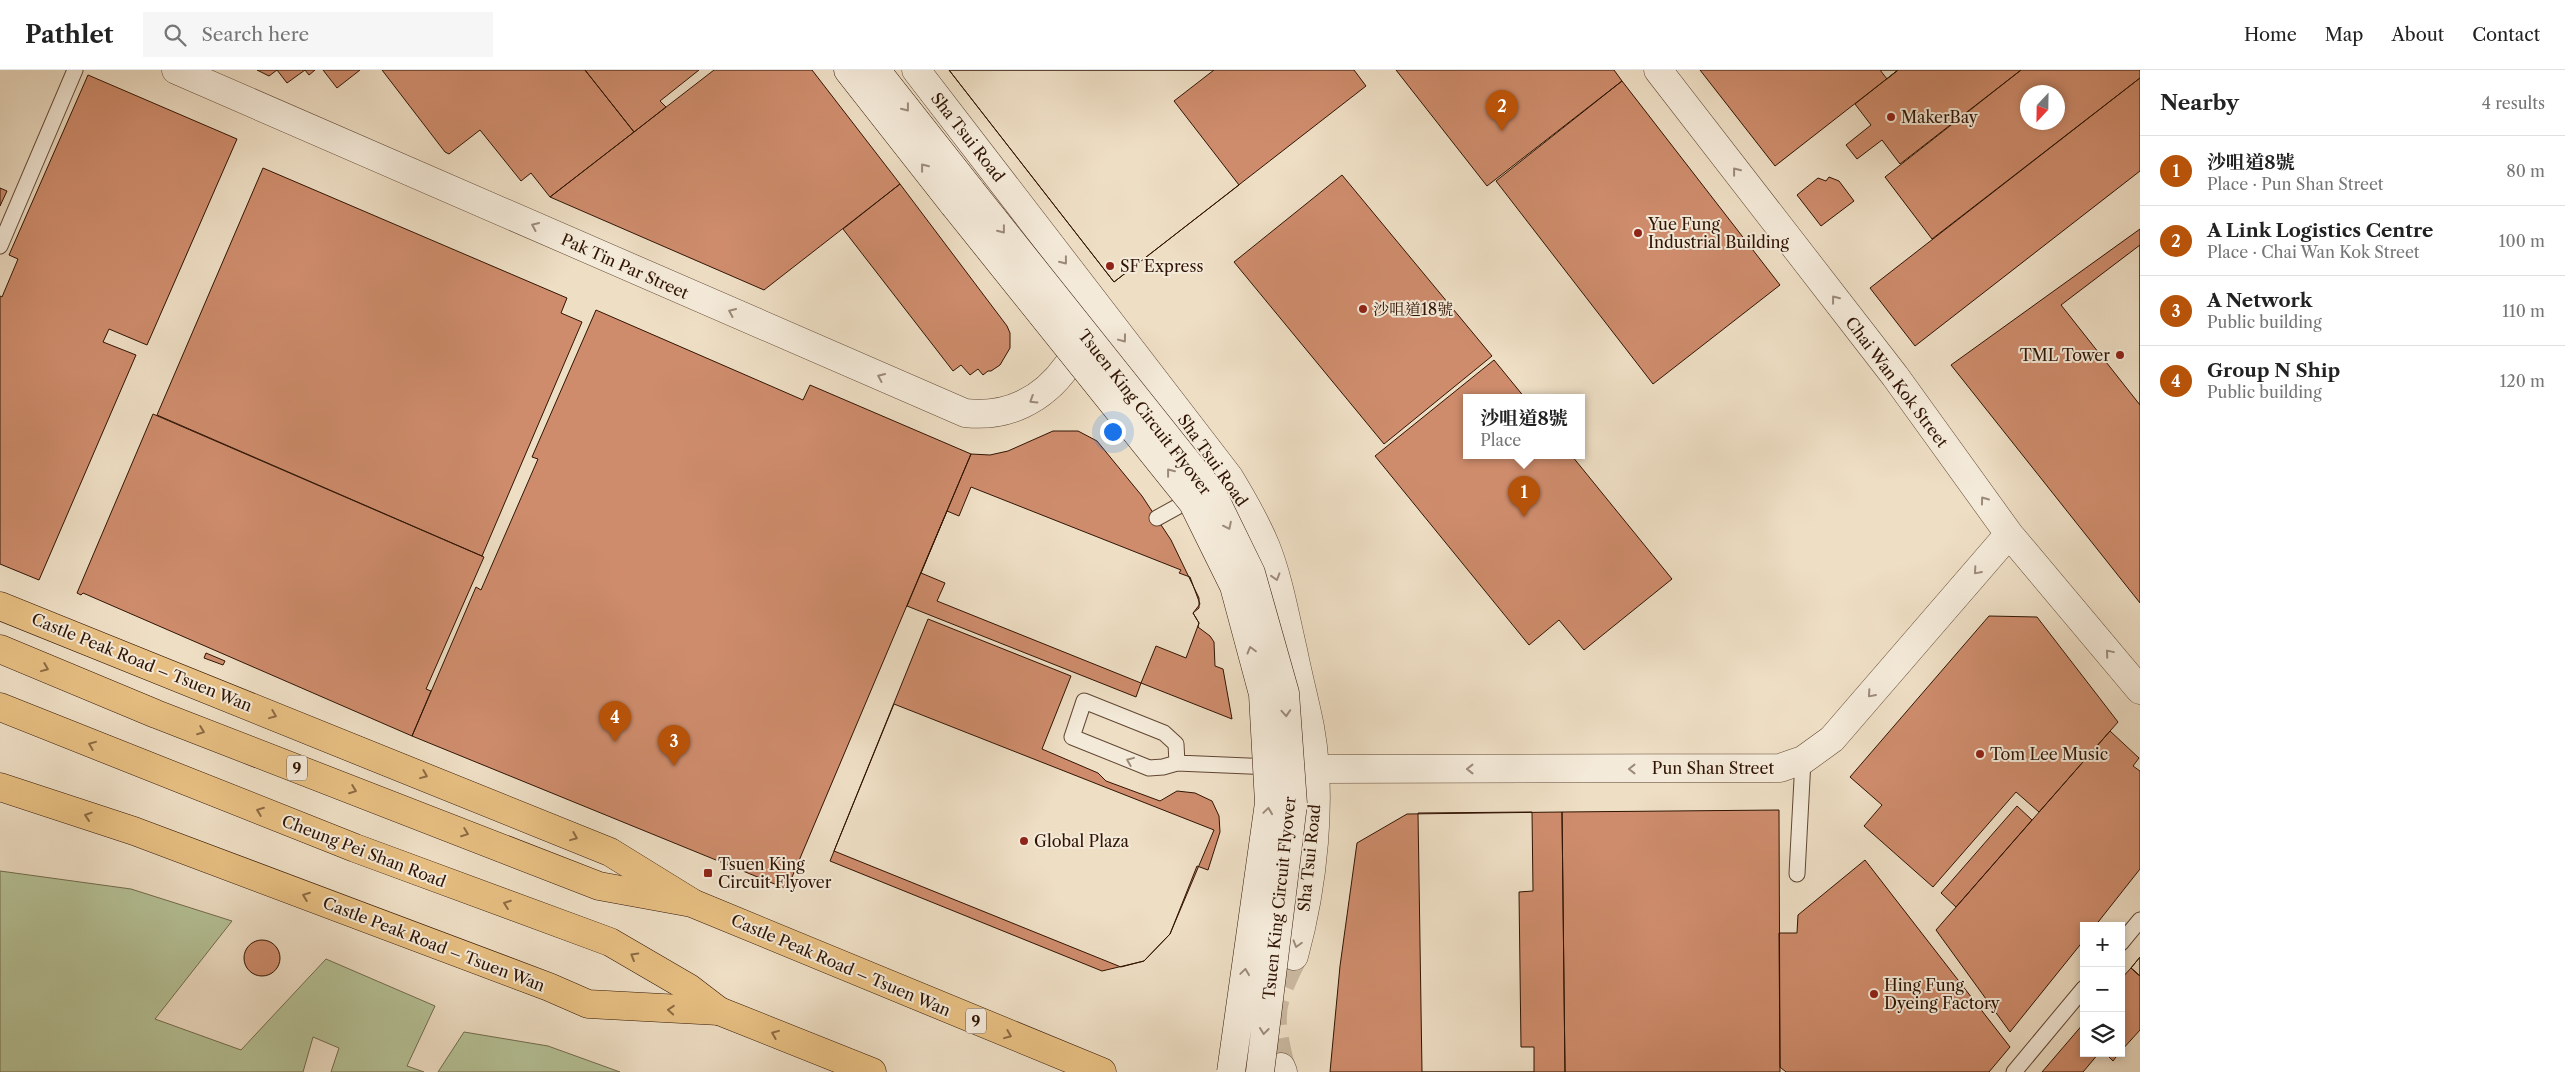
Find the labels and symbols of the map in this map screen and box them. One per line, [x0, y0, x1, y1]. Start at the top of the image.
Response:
north arrow [2020, 85, 2065, 130]
street label: Sha Tsui Road [927, 88, 1009, 186]
pin: 2 [1486, 90, 1518, 131]
one-way arrow [901, 102, 909, 111]
place label: MakerBay [1901, 107, 1979, 127]
marker: MakerBay [1885, 111, 1897, 123]
one-way arrow [921, 163, 930, 172]
one-way arrow [1732, 167, 1741, 176]
place label: Yue Fung Industrial Building [1647, 214, 1790, 252]
one-way arrow [531, 222, 540, 233]
one-way arrow [996, 225, 1005, 234]
marker: Yue Fung Industrial Building [1632, 227, 1644, 239]
street label: Pak Tin Par Street [558, 229, 692, 303]
one-way arrow [1058, 255, 1066, 264]
place label: SF Express [1120, 256, 1203, 276]
marker: SF Express [1104, 260, 1116, 272]
one-way arrow [1832, 295, 1841, 305]
place label: 沙咀道18號 [1373, 299, 1453, 319]
marker: 沙咀道18號 [1357, 303, 1369, 315]
one-way arrow [728, 307, 737, 318]
street label: Chai Wan Kok Street [1841, 313, 1953, 452]
street label: Tsuen King Circuit Flyover [1074, 325, 1216, 499]
one-way arrow [1117, 333, 1126, 343]
place label: TML Tower [2020, 345, 2110, 365]
marker: TML Tower [2114, 349, 2126, 361]
one-way arrow [877, 372, 886, 383]
one-way arrow [1029, 393, 1038, 403]
street label: Sha Tsui Road [1174, 410, 1252, 510]
your location [1100, 419, 1126, 445]
one-way arrow [1166, 469, 1175, 478]
pin: 1 [1508, 476, 1540, 517]
one-way arrow [1981, 496, 1990, 506]
one-way arrow [1222, 521, 1232, 530]
one-way arrow [1974, 565, 1983, 574]
one-way arrow [1270, 572, 1280, 581]
street label: Castle Peak Road – Tsuen Wan [29, 608, 255, 716]
one-way arrow [1246, 646, 1257, 655]
one-way arrow [2106, 650, 2114, 659]
one-way arrow [40, 662, 49, 672]
one-way arrow [1868, 688, 1877, 697]
pin: 4 [599, 701, 631, 742]
one-way arrow [268, 708, 277, 719]
one-way arrow [1281, 709, 1292, 717]
one-way arrow [197, 725, 205, 735]
pin: 3 [658, 725, 690, 766]
one-way arrow [88, 740, 97, 751]
place label: Tom Lee Music [1990, 744, 2108, 764]
marker: Tom Lee Music [1974, 748, 1986, 760]
road number: 9 [287, 756, 307, 780]
one-way arrow [1127, 756, 1135, 766]
street label: Pun Shan Street [1652, 758, 1775, 778]
one-way arrow [1465, 764, 1473, 774]
one-way arrow [1628, 764, 1636, 774]
one-way arrow [419, 770, 427, 780]
one-way arrow [348, 783, 357, 794]
street label: Tsuen King Circuit Flyover [1258, 795, 1300, 1001]
street label: Sha Tsui Road [1293, 803, 1325, 913]
one-way arrow [256, 807, 265, 817]
one-way arrow [1262, 807, 1272, 815]
street label: Cheung Pei Shan Road [279, 810, 449, 892]
one-way arrow [84, 811, 93, 821]
one-way arrow [460, 827, 469, 837]
one-way arrow [569, 831, 578, 841]
place label: Global Plaza [1034, 831, 1130, 851]
marker: Global Plaza [1018, 835, 1030, 847]
place label: Tsuen King Circuit Flyover [718, 854, 832, 892]
marker: Tsuen King Circuit Flyover [702, 867, 714, 879]
one-way arrow [302, 892, 311, 902]
street label: Castle Peak Road – Tsuen Wan [320, 892, 548, 996]
one-way arrow [504, 900, 512, 910]
street label: Castle Peak Road – Tsuen Wan [728, 910, 954, 1020]
one-way arrow [1292, 940, 1303, 948]
one-way arrow [631, 953, 640, 963]
one-way arrow [1239, 967, 1249, 976]
place label: Hing Fung Dyeing Factory [1884, 975, 2001, 1013]
marker: Hing Fung Dyeing Factory [1868, 988, 1880, 1000]
one-way arrow [666, 1004, 674, 1015]
road number: 9 [966, 1008, 986, 1034]
one-way arrow [1260, 1027, 1270, 1035]
one-way arrow [1003, 1028, 1012, 1039]
one-way arrow [771, 1029, 780, 1040]

